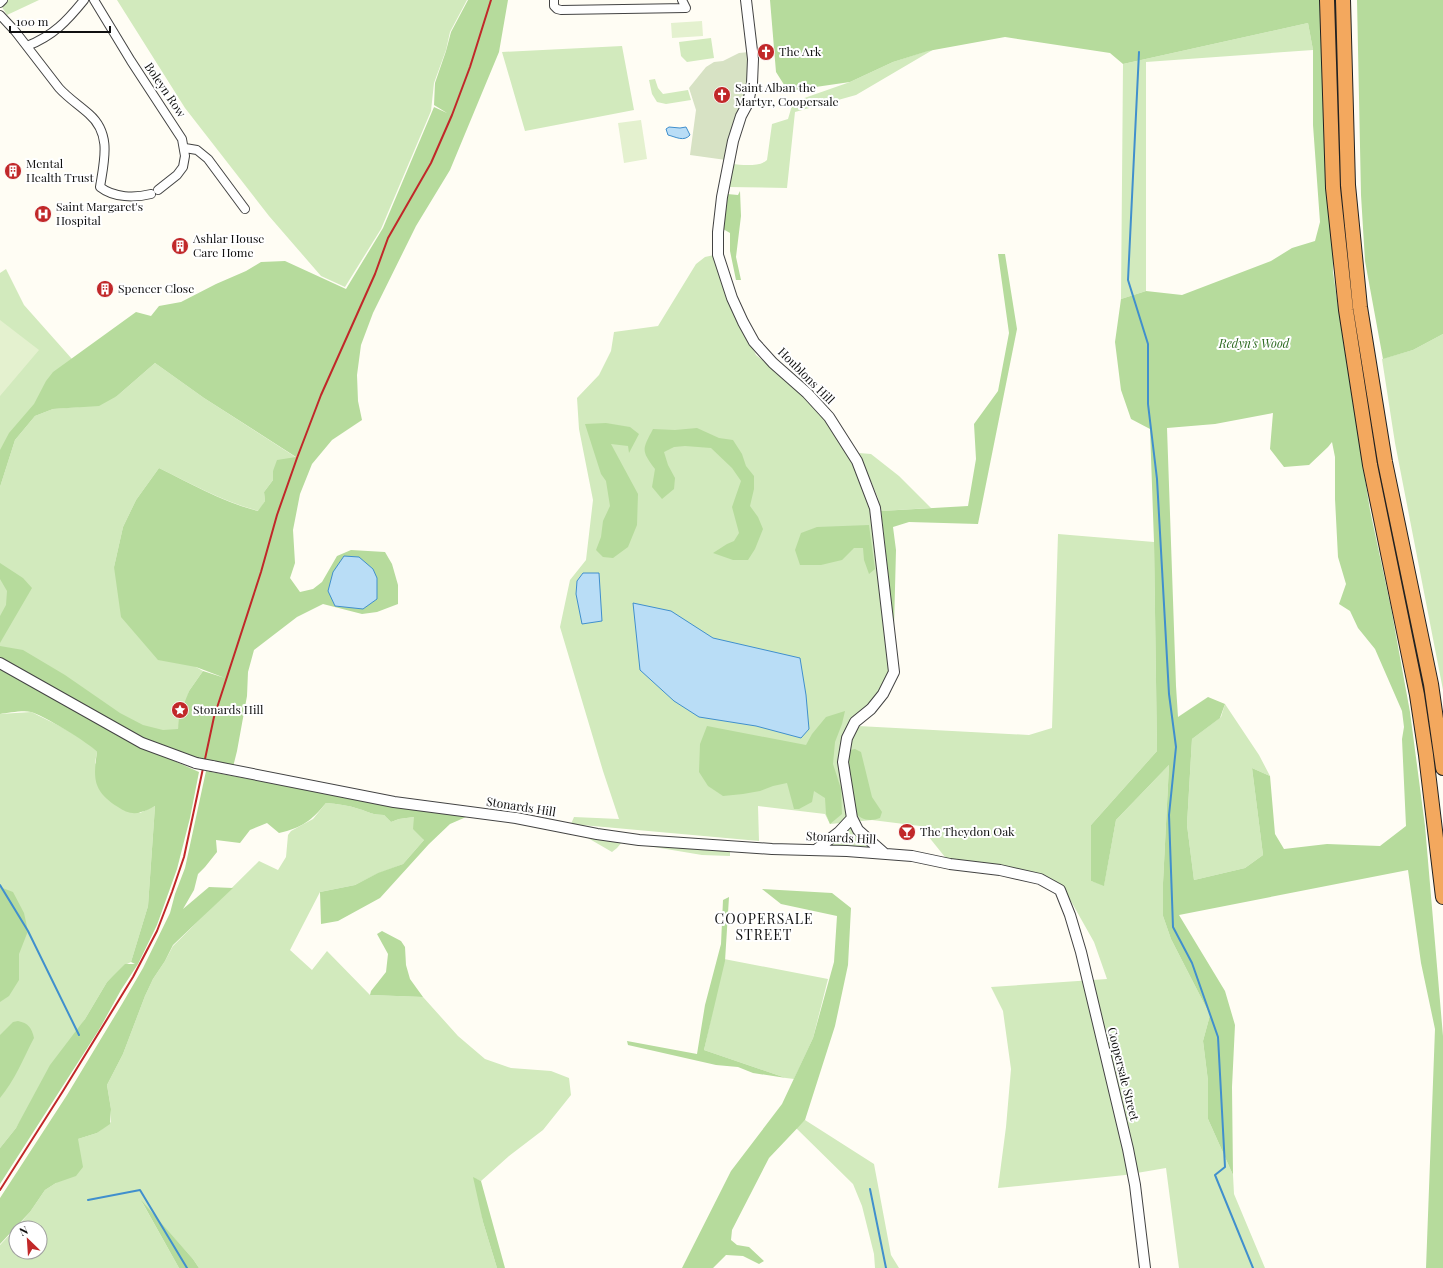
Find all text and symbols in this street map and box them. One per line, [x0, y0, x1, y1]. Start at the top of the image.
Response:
scale bar [10, 8, 110, 34]
text: 100 m [16, 13, 49, 29]
church icon: The Ark [756, 42, 776, 62]
place label: The Ark [779, 43, 822, 59]
street label: Boleyn Row [142, 59, 190, 121]
place label: Saint Alban the Martyr, Coopersale [735, 79, 839, 109]
church icon: Saint Alban the Martyr, Coopersale [712, 85, 732, 105]
place label: Mental Health Trust [26, 155, 94, 185]
building icon: Mental Health Trust [3, 161, 23, 181]
place label: Saint Margaret's Hospital [56, 198, 143, 228]
hospital icon: Saint Margaret's Hospital [33, 204, 53, 224]
place label: Ashlar House Care Home [192, 230, 264, 260]
building icon: Ashlar House Care Home [170, 236, 190, 256]
building icon: Spencer Close [95, 279, 115, 299]
place label: Spencer Close [118, 280, 194, 296]
park label: Redyn's Wood [1218, 335, 1290, 351]
street label: Houblons Hill [775, 344, 839, 407]
place icon: Stonards Hill [170, 700, 190, 720]
place label: Stonards Hill [193, 701, 264, 717]
street label: Stonards Hill [485, 793, 558, 820]
bar icon: The Theydon Oak [897, 822, 917, 842]
place label: The Theydon Oak [920, 823, 1015, 839]
street label: Stonards Hill [806, 827, 877, 847]
district label: COOPERSALE STREET [715, 909, 813, 944]
street label: Coopersale Street [1105, 1025, 1143, 1123]
north arrow [8, 1220, 48, 1260]
text: N [17, 1222, 30, 1239]

